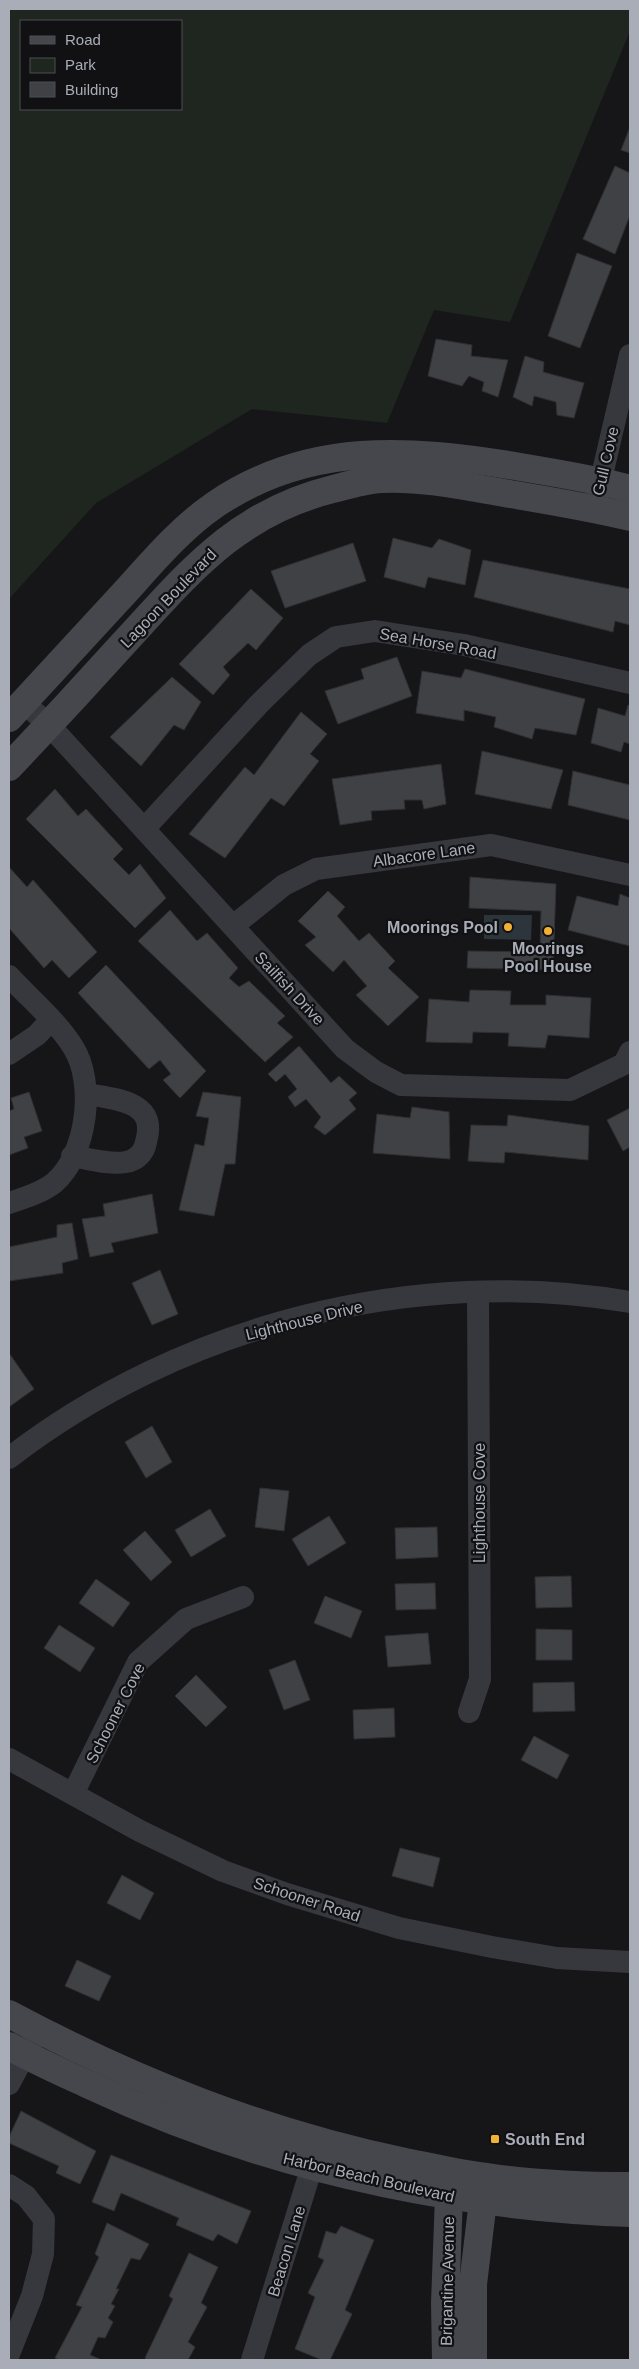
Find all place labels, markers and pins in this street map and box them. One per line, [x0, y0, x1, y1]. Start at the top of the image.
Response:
place label: Moorings Pool [387, 919, 498, 936]
marker: Moorings Pool [502, 921, 514, 933]
marker: Moorings Pool House [542, 925, 554, 937]
place label: Moorings Pool House [504, 940, 592, 975]
place label: South End [505, 2131, 585, 2148]
marker: South End [489, 2133, 501, 2145]

